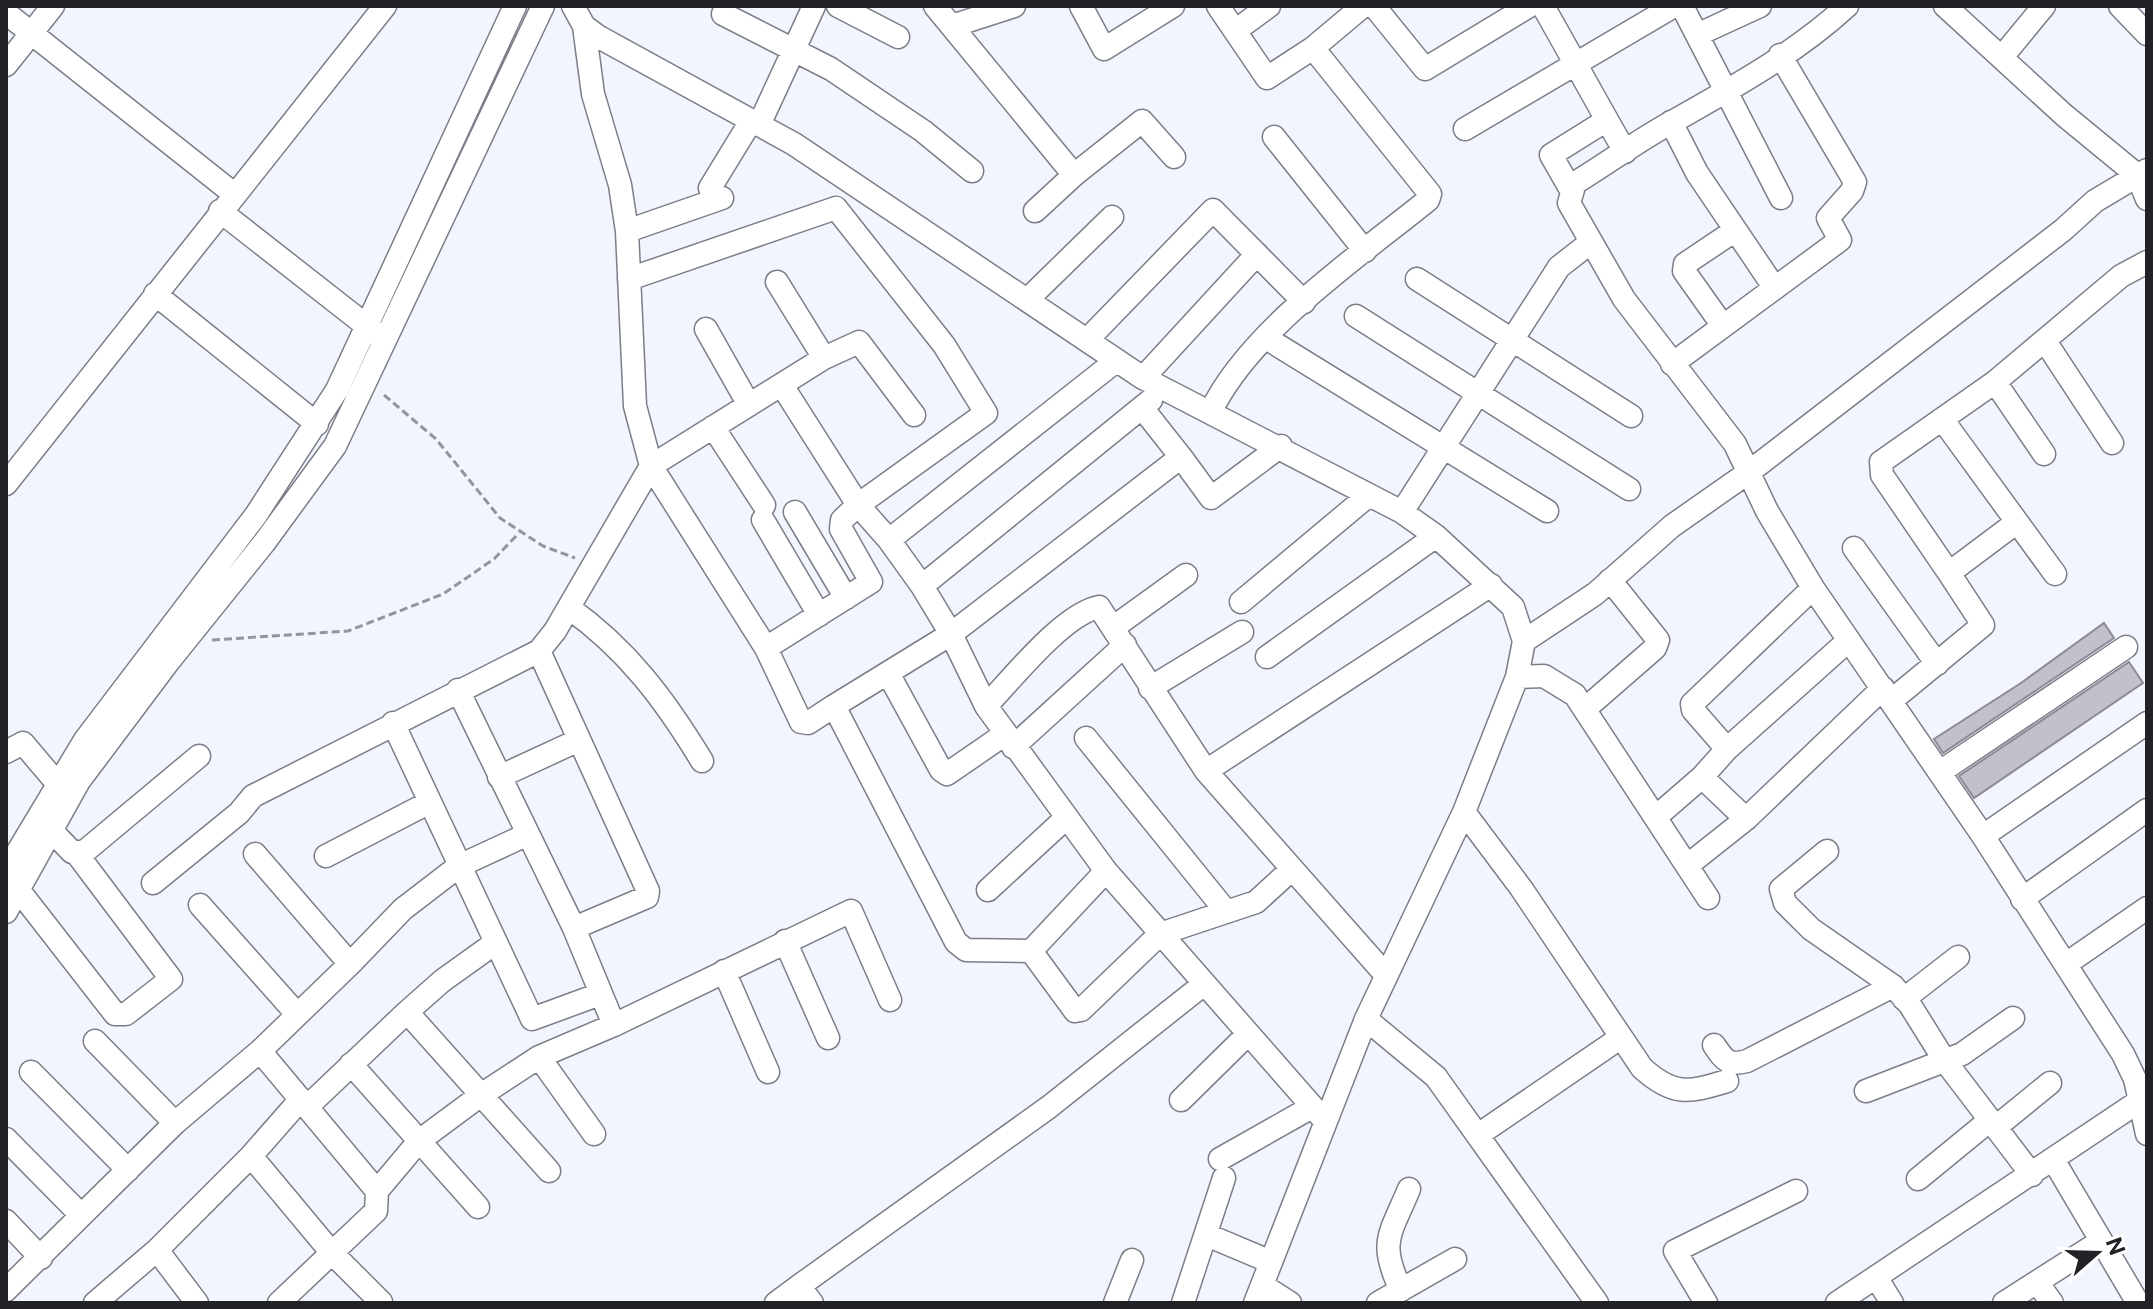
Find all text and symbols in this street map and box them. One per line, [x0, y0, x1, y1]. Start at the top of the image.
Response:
north arrow [2057, 1213, 2137, 1293]
text: N [2101, 1234, 2131, 1259]

